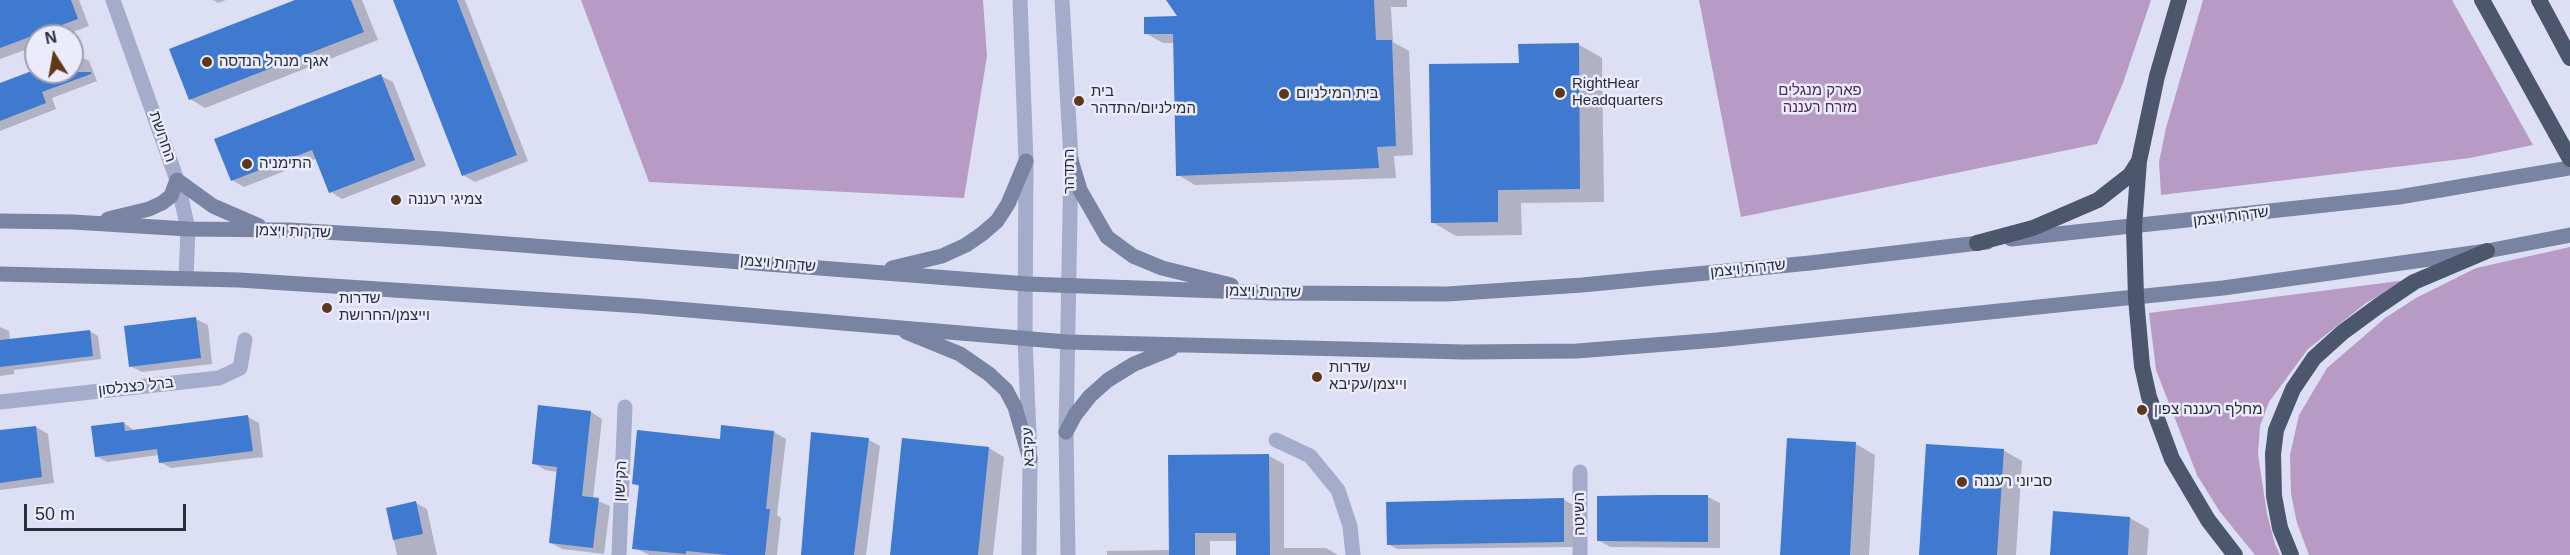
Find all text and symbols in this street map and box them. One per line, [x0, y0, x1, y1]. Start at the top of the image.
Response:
north arrow [24, 24, 84, 84]
text: N [44, 28, 58, 47]
place label: אגף מנהל הנדסה [219, 53, 328, 71]
marker: אגף מנהל הנדסה [200, 55, 214, 69]
place label: RightHear Headquarters [1572, 75, 1663, 110]
park label: פארק מנגלים מזרח רעננה [1778, 82, 1862, 117]
place label: בית המילניום/התדהר [1091, 83, 1196, 118]
place label: בית המילניום [1296, 85, 1379, 103]
marker: RightHear Headquarters [1553, 86, 1567, 100]
marker: בית המילניום [1277, 87, 1291, 101]
marker: בית המילניום/התדהר [1072, 94, 1086, 108]
street label: החרושת [145, 109, 179, 165]
street label: התדהר [1061, 148, 1079, 194]
place label: התימניה [259, 155, 312, 173]
marker: התימניה [240, 157, 254, 171]
place label: צמיגי רעננה [408, 191, 482, 209]
marker: צמיגי רעננה [389, 193, 403, 207]
street label: שדרות ויצמן [2192, 203, 2270, 231]
street label: שדרות ויצמן [255, 222, 331, 242]
street label: שדרות ויצמן [739, 252, 817, 276]
street label: שדרות ויצמן [1709, 256, 1787, 282]
street label: שדרות ויצמן [1225, 282, 1301, 302]
place label: שדרות וייצמן/החרושת [339, 290, 430, 325]
marker: שדרות וייצמן/החרושת [320, 301, 334, 315]
place label: שדרות וייצמן/עקיבא [1329, 359, 1407, 394]
marker: שדרות וייצמן/עקיבא [1310, 370, 1324, 384]
street label: ברל כצנלסון [97, 374, 175, 400]
place label: מחלף רעננה צפון [2154, 401, 2263, 419]
marker: מחלף רעננה צפון [2135, 403, 2149, 417]
street label: עקיבא [1019, 427, 1039, 467]
street label: הקישון [611, 460, 631, 502]
place label: סביוני רעננה [1974, 473, 2052, 491]
marker: סביוני רעננה [1955, 475, 1969, 489]
scale bar [27, 492, 189, 530]
street label: השיטה [1571, 492, 1589, 536]
text: 50 m [35, 504, 75, 524]

